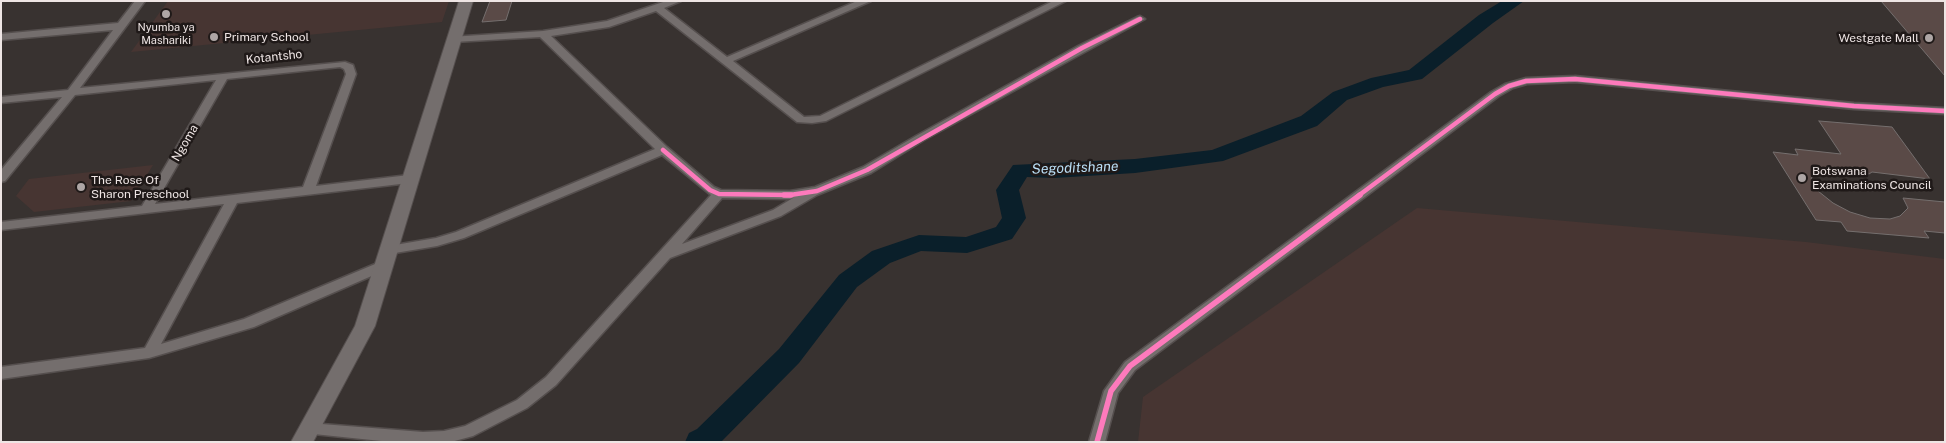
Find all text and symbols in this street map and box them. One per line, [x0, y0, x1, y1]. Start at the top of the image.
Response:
marker: Nyumba ya Mashariki [160, 8, 172, 20]
place label: Nyumba ya Mashariki [137, 21, 195, 47]
place label: Primary School [224, 30, 309, 44]
marker: Primary School [208, 31, 220, 43]
place label: Westgate Mall [1838, 31, 1919, 45]
marker: Westgate Mall [1923, 32, 1935, 44]
street label: Kotantsho [245, 47, 303, 67]
street label: Ngoma [169, 122, 201, 164]
water label: Segoditshane [1031, 158, 1119, 178]
place label: Botswana Examinations Council [1812, 164, 1932, 192]
marker: Botswana Examinations Council [1796, 172, 1808, 184]
place label: The Rose Of Sharon Preschool [91, 173, 189, 201]
marker: The Rose Of Sharon Preschool [75, 181, 87, 193]

